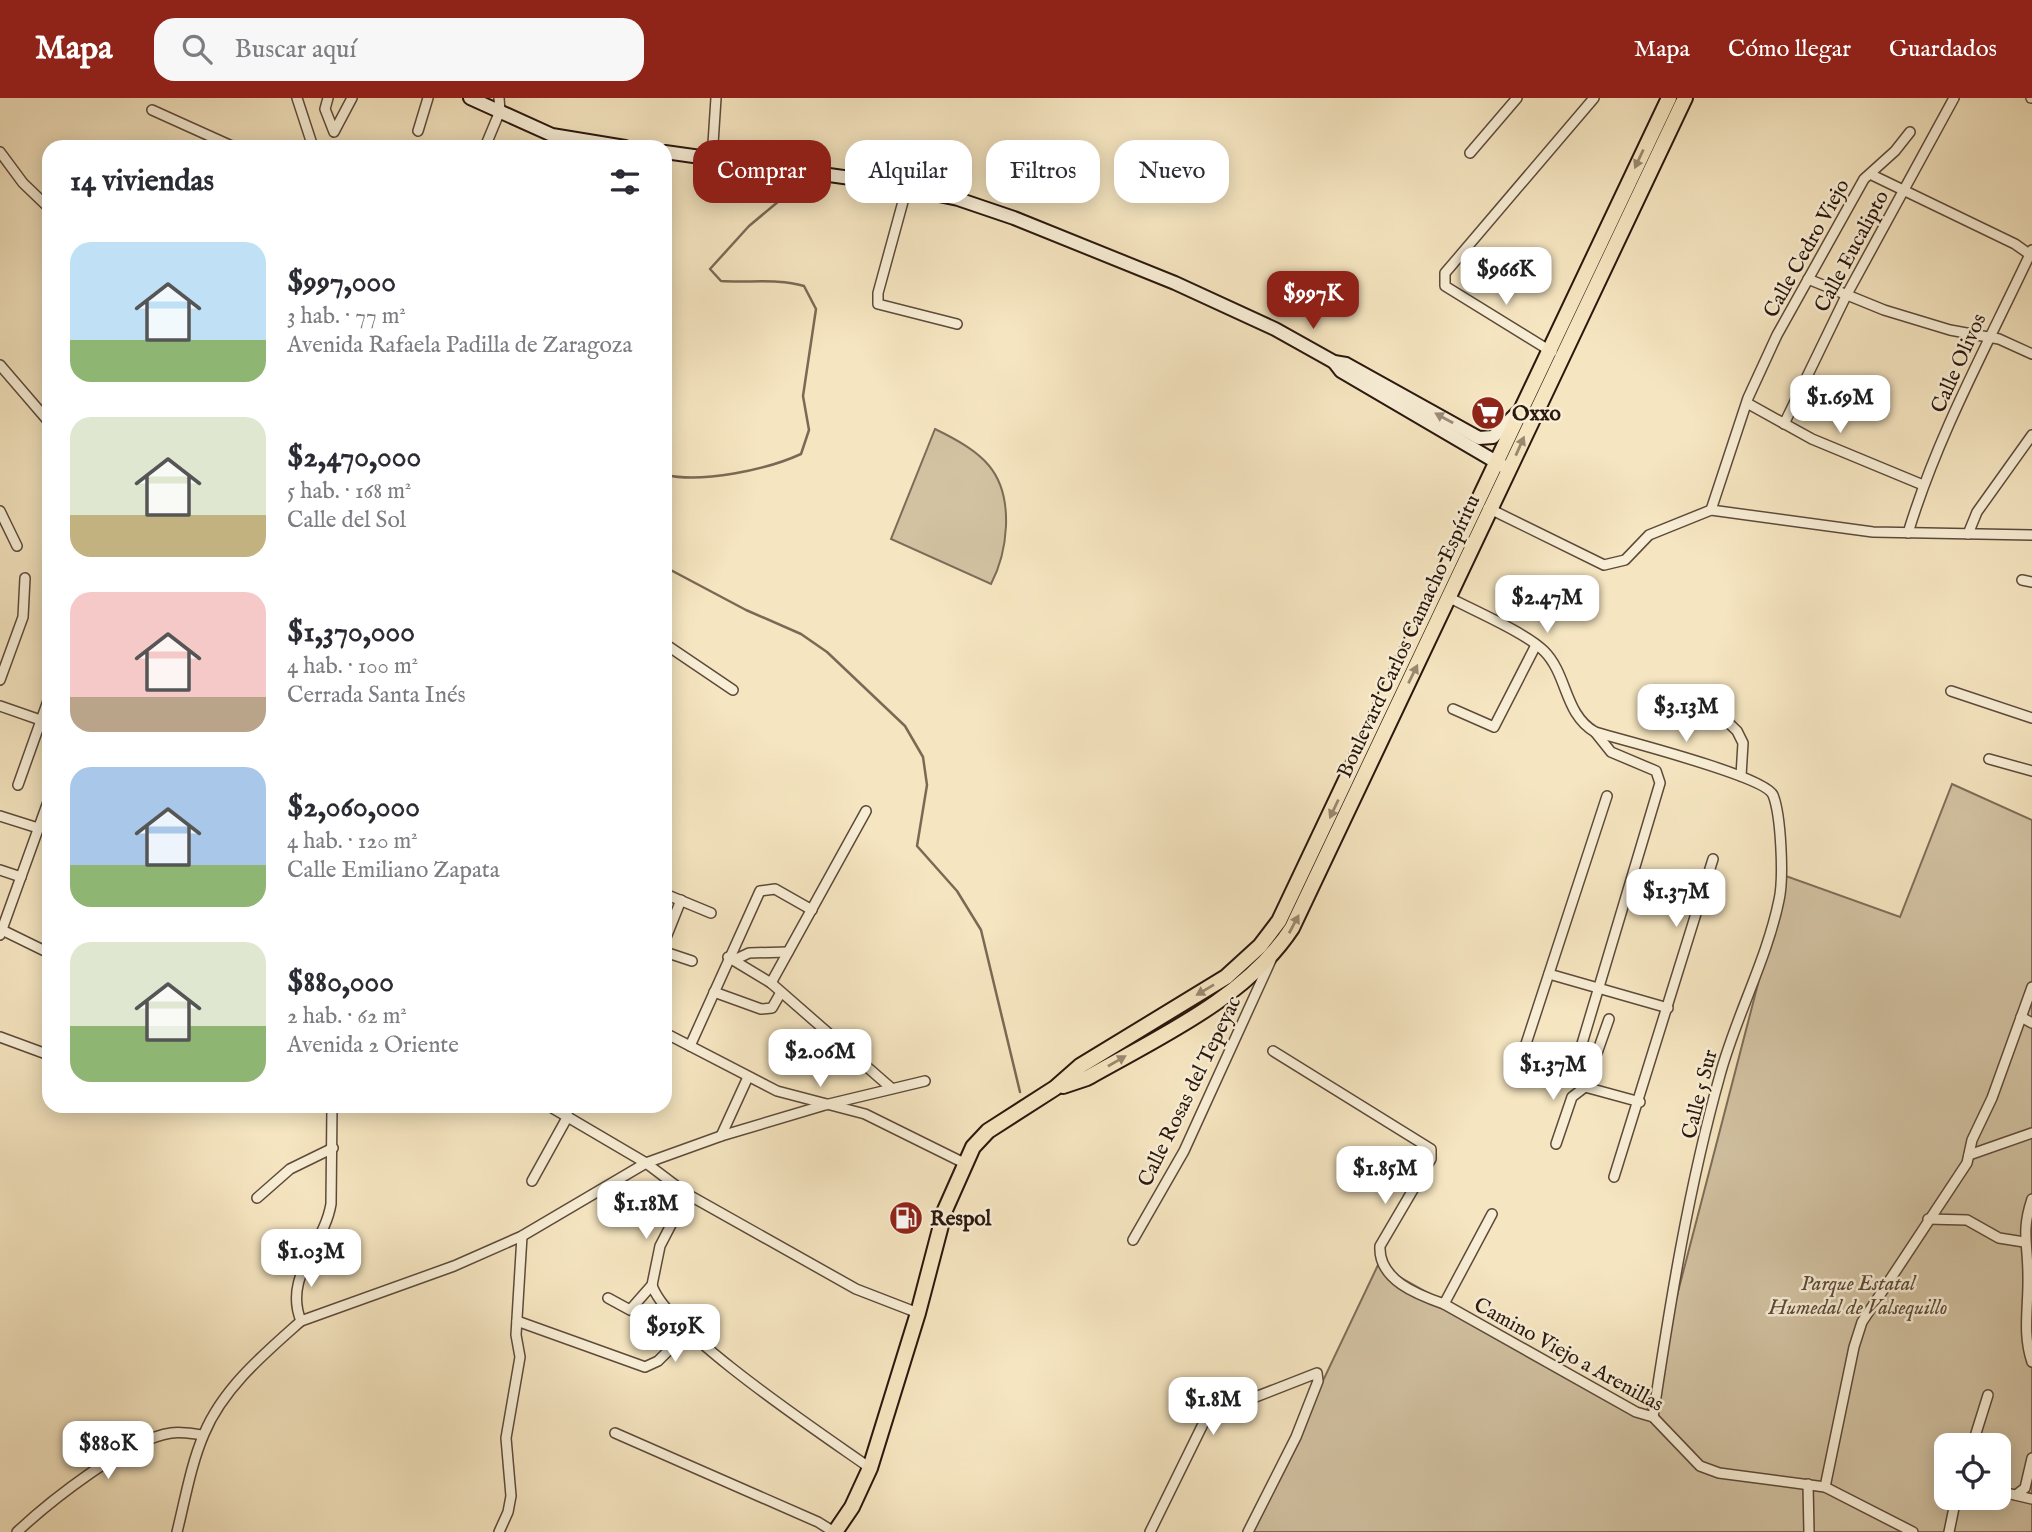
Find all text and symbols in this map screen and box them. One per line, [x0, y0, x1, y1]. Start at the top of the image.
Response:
search box [154, 18, 644, 81]
text: Mapa [35, 28, 112, 70]
icon: search [178, 30, 216, 68]
text: Buscar aquí [234, 33, 356, 66]
text: Mapa [1634, 34, 1690, 65]
text: Cómo llegar [1728, 34, 1851, 65]
text: Guardados [1889, 34, 1997, 65]
chip: Comprar [693, 140, 831, 203]
chip: Alquilar [845, 140, 972, 203]
chip: Filtros [986, 140, 1100, 203]
chip: Nuevo [1114, 140, 1229, 203]
one-way arrow [1633, 149, 1644, 170]
text: 14 viviendas [70, 163, 214, 201]
icon: filters [606, 163, 644, 201]
street label: Calle Cedro Viejo [1758, 175, 1857, 323]
street label: Calle Eucalipto [1809, 186, 1896, 317]
pin: $966K [1457, 248, 1555, 307]
text: $966K [1477, 255, 1535, 284]
text: $997,000 [287, 264, 396, 302]
icon: home [126, 270, 210, 354]
pin: $997K [1264, 272, 1362, 331]
text: $997K [1283, 279, 1343, 308]
text: 3 hab. · 77 m² [287, 302, 406, 331]
street label: Calle Olivos [1925, 310, 1993, 418]
text: Avenida Rafaela Padilla de Zaragoza [287, 331, 632, 360]
pin: $1.69M [1783, 376, 1897, 435]
text: $1.69M [1806, 383, 1874, 412]
supermarket icon: Oxxo [1469, 394, 1507, 432]
place label: Oxxo [1512, 401, 1562, 428]
one-way arrow [1434, 412, 1453, 424]
one-way arrow [1515, 436, 1526, 456]
text: $2,470,000 [287, 439, 421, 477]
icon: home [126, 445, 210, 529]
text: 5 hab. · 168 m² [287, 477, 411, 506]
street label: Boulevard Carlos Camacho Espíritu [1332, 491, 1487, 783]
text: Calle del Sol [287, 506, 406, 535]
pin: $2.47M [1490, 575, 1604, 635]
text: $2.47M [1511, 583, 1583, 612]
text: $1,370,000 [287, 614, 415, 652]
icon: home [126, 620, 210, 704]
text: 4 hab. · 100 m² [287, 652, 418, 681]
one-way arrow [1407, 664, 1418, 684]
text: Cerrada Santa Inés [287, 681, 466, 710]
pin: $3.13M [1629, 684, 1743, 744]
text: $3.13M [1653, 692, 1719, 721]
text: $2,060,000 [287, 789, 420, 827]
icon: home [126, 795, 210, 879]
one-way arrow [1328, 799, 1340, 819]
text: 4 hab. · 120 m² [287, 827, 418, 856]
text: Calle Emiliano Zapata [287, 856, 500, 885]
pin: $1.37M [1619, 870, 1733, 929]
text: $1.37M [1642, 877, 1710, 906]
one-way arrow [1288, 914, 1300, 933]
text: $880,000 [287, 964, 394, 1002]
icon: home [126, 970, 210, 1054]
one-way arrow [1195, 984, 1214, 996]
street label: Calle Rosas del Tepeyac [1132, 992, 1248, 1191]
text: 2 hab. · 62 m² [287, 1002, 407, 1031]
pin: $2.06M [763, 1030, 877, 1089]
text: Avenida 2 Oriente [287, 1031, 459, 1060]
text: $2.06M [784, 1037, 856, 1066]
pin: $1.37M [1496, 1042, 1610, 1102]
street label: Calle 5 Sur [1676, 1047, 1725, 1142]
text: $1.37M [1519, 1050, 1587, 1079]
one-way arrow [1107, 1055, 1126, 1067]
pin: $1.85M [1328, 1146, 1442, 1206]
text: $1.85M [1352, 1154, 1418, 1183]
pin: $1.18M [589, 1182, 703, 1241]
text: $1.18M [613, 1189, 679, 1218]
fuel station icon: Respol [887, 1199, 925, 1237]
place label: Respol [930, 1206, 993, 1233]
pin: $1.03M [254, 1230, 368, 1289]
text: $1.03M [277, 1237, 345, 1266]
park label: Parque Estatal Humedal de Valsequillo [1768, 1271, 1947, 1322]
street label: Camino Viejo a Arenillas [1469, 1292, 1668, 1419]
pin: $919K [626, 1304, 724, 1364]
text: $919K [646, 1312, 704, 1341]
pin: $1.8M [1164, 1378, 1262, 1437]
text: $1.8M [1185, 1385, 1241, 1414]
pin: $880K [59, 1422, 157, 1481]
text: $880K [79, 1429, 137, 1458]
map controls [1934, 1433, 2011, 1510]
button: locate [1934, 1433, 2011, 1510]

